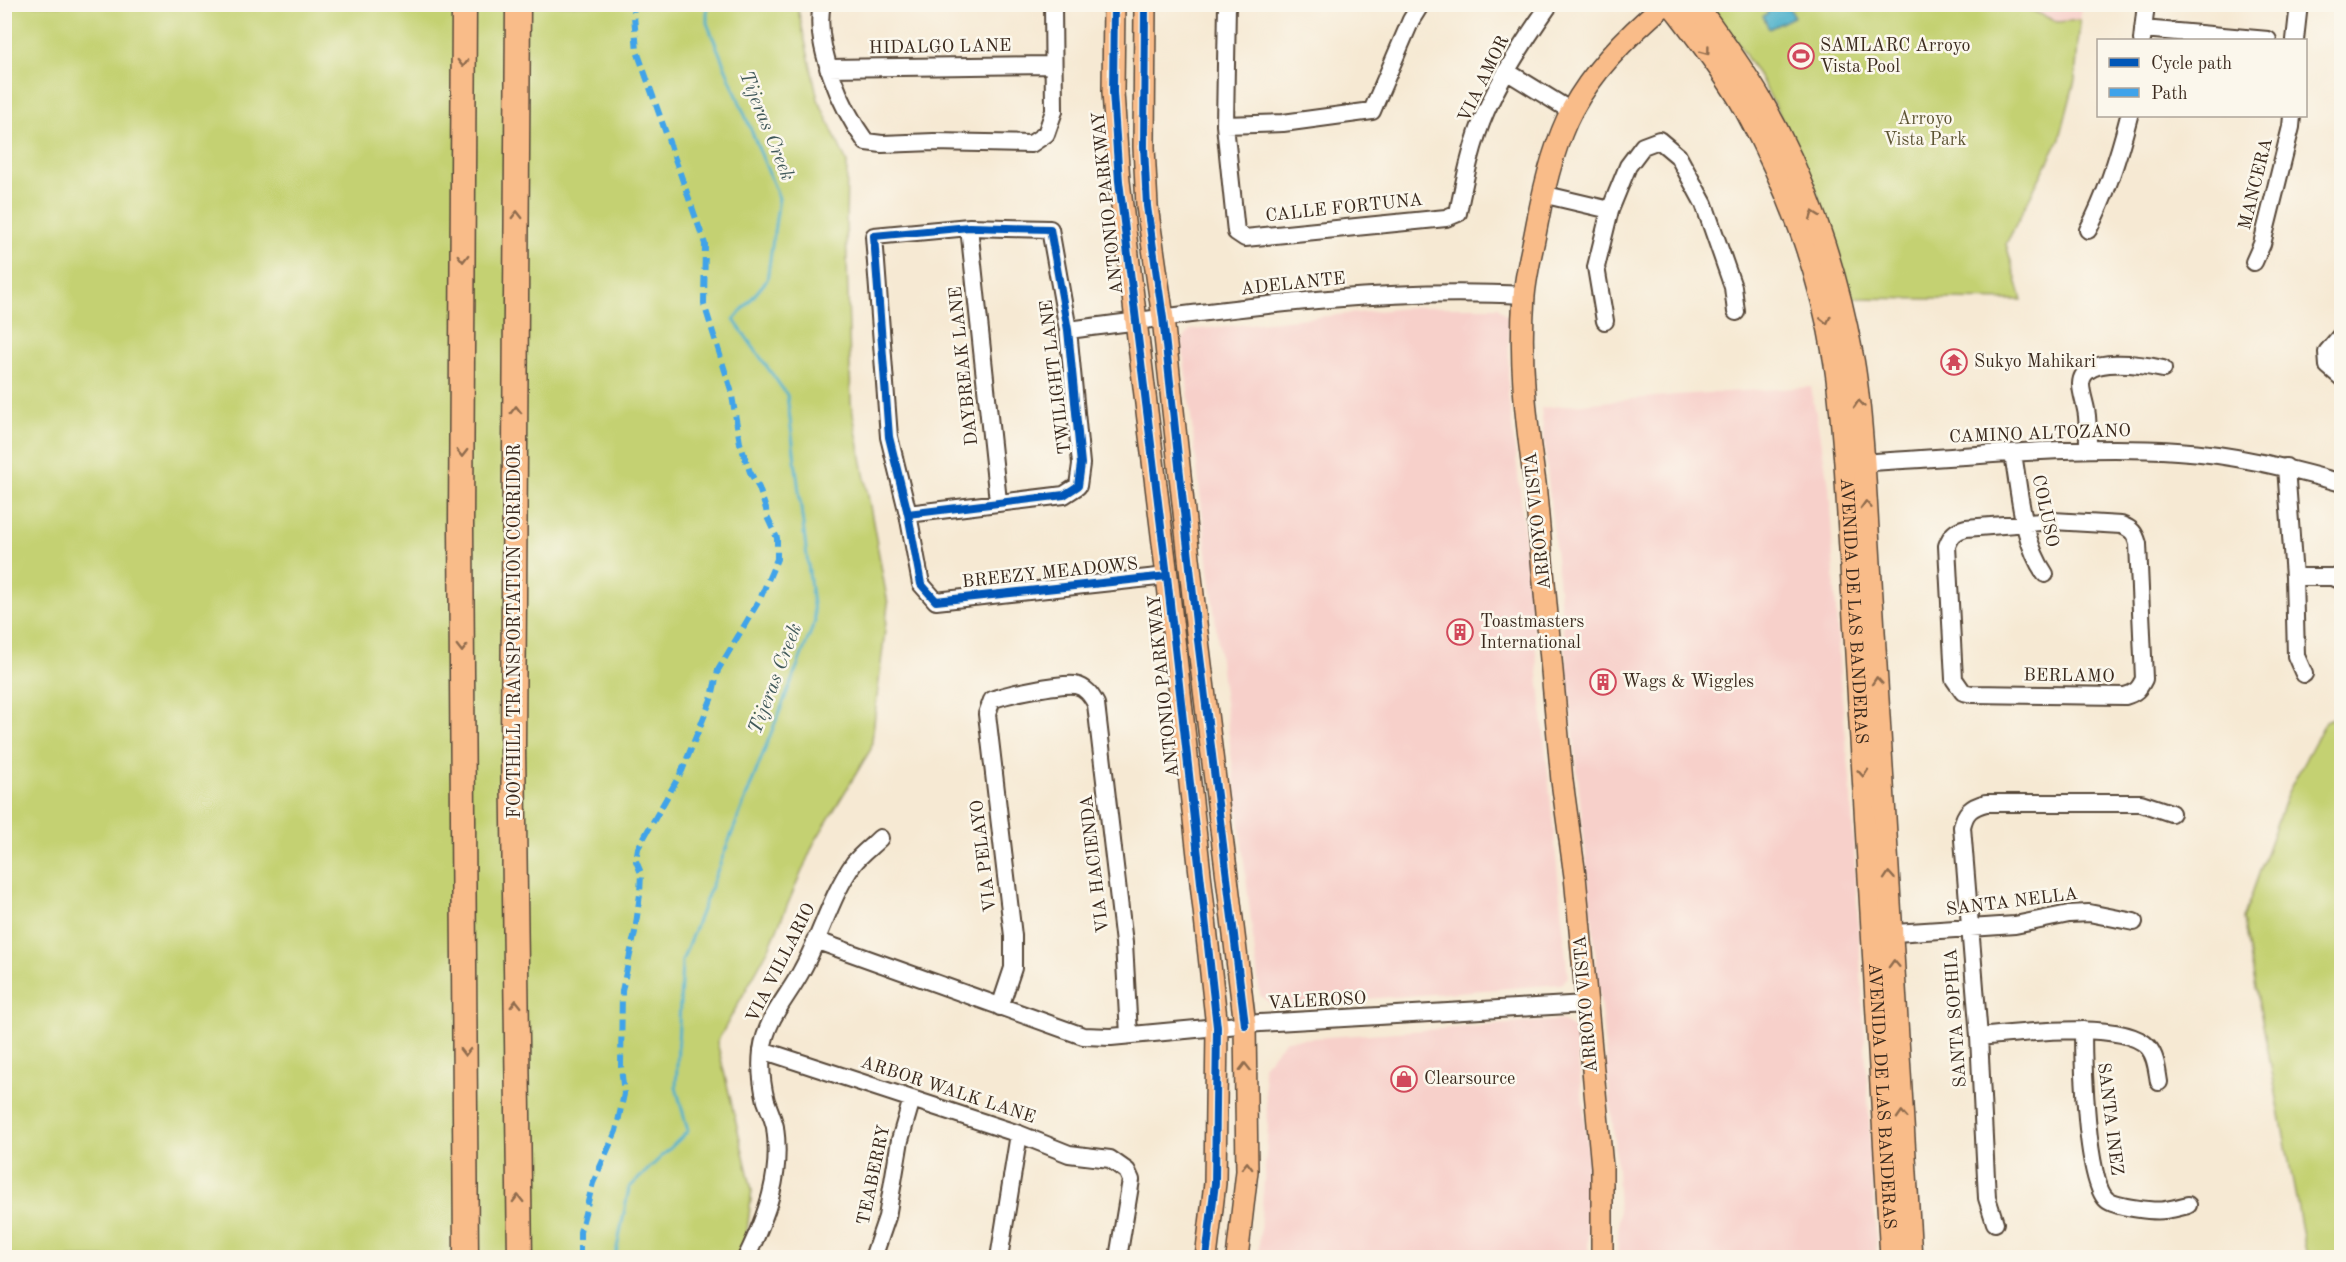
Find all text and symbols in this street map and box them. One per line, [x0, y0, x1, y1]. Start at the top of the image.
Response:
street label: VIA AMOR [1455, 33, 1513, 125]
street label: HIDALGO LANE [869, 37, 1011, 57]
place label: SAMLARC Arroyo Vista Pool [1820, 37, 1970, 76]
legend [2097, 39, 2307, 117]
sports icon: SAMLARC Arroyo Vista Pool [1786, 41, 1816, 71]
one-way arrow [1699, 45, 1710, 56]
text: Cycle path [2151, 55, 2232, 73]
one-way arrow [457, 58, 469, 67]
water label: Tijeras Creek [735, 68, 797, 184]
text: Path [2151, 85, 2188, 103]
street label: ANTONIO PARKWAY [1089, 110, 1127, 296]
park label: Arroyo Vista Park [1883, 110, 1967, 149]
street label: MANCERA [2236, 136, 2276, 232]
street label: CALLE FORTUNA [1264, 191, 1424, 225]
one-way arrow [1808, 210, 1821, 221]
one-way arrow [511, 211, 523, 220]
one-way arrow [456, 253, 469, 262]
street label: ADELANTE [1240, 270, 1346, 298]
street label: DAYBREAK LANE [947, 286, 981, 446]
street label: TWILIGHT LANE [1038, 299, 1074, 455]
one-way arrow [1818, 315, 1831, 325]
temple icon: Sukyo Mahikari [1939, 347, 1969, 377]
place label: Sukyo Mahikari [1974, 353, 2096, 371]
one-way arrow [1853, 399, 1866, 408]
one-way arrow [509, 406, 522, 415]
street label: CAMINO ALTOZANO [1949, 422, 2131, 446]
street label: FOOTHILL TRANSPORTATION CORRIDOR [506, 443, 524, 818]
one-way arrow [456, 448, 468, 457]
street label: ARROYO VISTA [1522, 451, 1554, 591]
street label: COLUSO [2029, 473, 2061, 549]
street label: AVENIDA DE LAS BANDERAS [1837, 477, 1870, 745]
one-way arrow [1859, 501, 1872, 510]
street label: BREEZY MEADOWS [961, 555, 1139, 591]
street label: ANTONIO PARKWAY [1145, 593, 1183, 779]
place label: Toastmasters International [1480, 613, 1585, 652]
building icon: Toastmasters International [1445, 617, 1475, 647]
water label: Tijeras Creek [746, 621, 806, 737]
one-way arrow [456, 643, 468, 652]
street label: BERLAMO [2023, 666, 2115, 686]
building icon: Wags & Wiggles [1588, 667, 1618, 697]
place label: Wags & Wiggles [1622, 673, 1754, 691]
one-way arrow [1871, 677, 1884, 686]
one-way arrow [1856, 769, 1869, 778]
street label: VIA HACIENDA [1078, 794, 1112, 934]
street label: VIA PELAYO [968, 799, 1000, 913]
one-way arrow [1882, 871, 1895, 880]
street label: SANTA NELLA [1945, 885, 2079, 919]
street label: VIA VILLARIO [743, 900, 819, 1026]
street label: ARROYO VISTA [1571, 934, 1601, 1074]
street label: SANTA SOPHIA [1942, 948, 1970, 1088]
one-way arrow [1888, 959, 1900, 968]
street label: AVENIDA DE LAS BANDERAS [1865, 962, 1898, 1230]
street label: VALEROSO [1267, 989, 1367, 1013]
one-way arrow [510, 1000, 522, 1009]
one-way arrow [459, 1047, 471, 1056]
street label: ARBOR WALK LANE [858, 1053, 1038, 1127]
street label: SANTA INEZ [2094, 1061, 2126, 1177]
one-way arrow [1239, 1062, 1252, 1071]
shop icon: Clearsource [1389, 1064, 1419, 1094]
place label: Clearsource [1424, 1070, 1515, 1088]
one-way arrow [1896, 1111, 1909, 1120]
street label: TEABERRY [855, 1123, 893, 1227]
one-way arrow [1241, 1161, 1253, 1170]
one-way arrow [512, 1195, 524, 1204]

